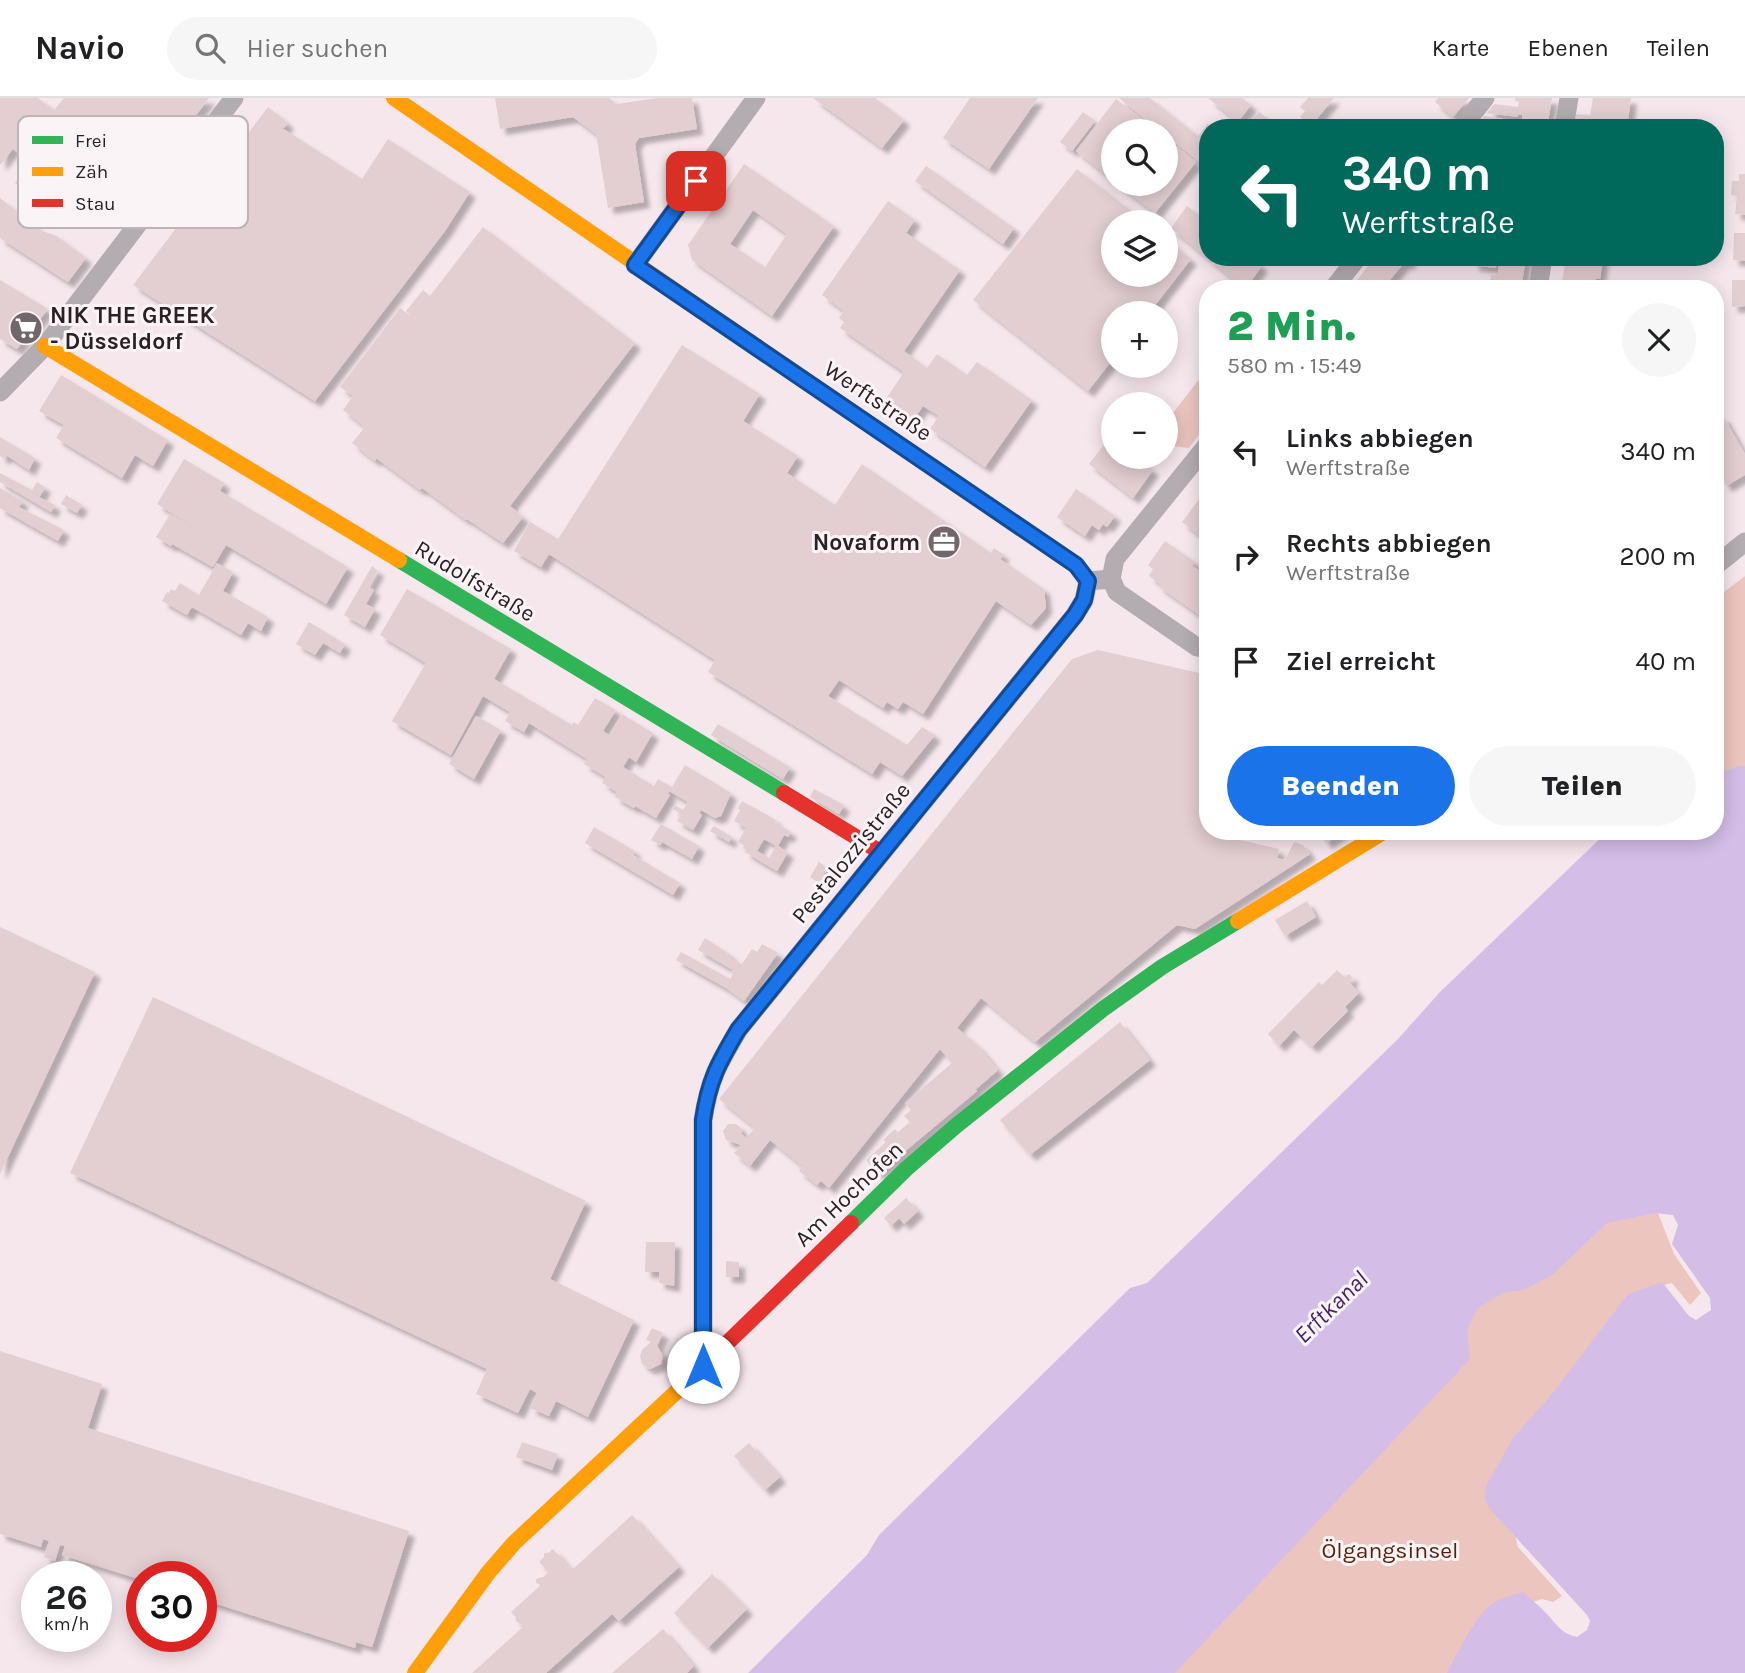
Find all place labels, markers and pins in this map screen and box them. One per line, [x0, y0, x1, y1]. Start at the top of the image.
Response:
pin [666, 151, 726, 211]
place label: NIK THE GREEK - Düsseldorf [50, 302, 215, 355]
supermarket icon: NIK THE GREEK - Düsseldorf [7, 309, 45, 347]
office icon: Novaform [925, 523, 963, 561]
place label: Novaform [813, 529, 920, 556]

